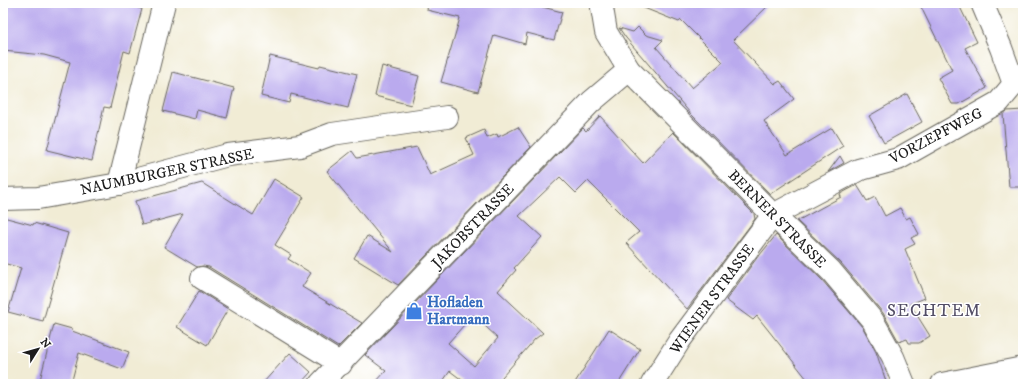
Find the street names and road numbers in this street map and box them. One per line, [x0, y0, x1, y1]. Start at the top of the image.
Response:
street label: VORZEPFWEG [885, 103, 986, 169]
street label: NAUMBURGER STRASSE [79, 144, 256, 200]
street label: BERNER STRASSE [724, 166, 830, 272]
street label: JAKOBSTRASSE [426, 179, 519, 274]
street label: WIENER STRASSE [665, 240, 759, 359]

